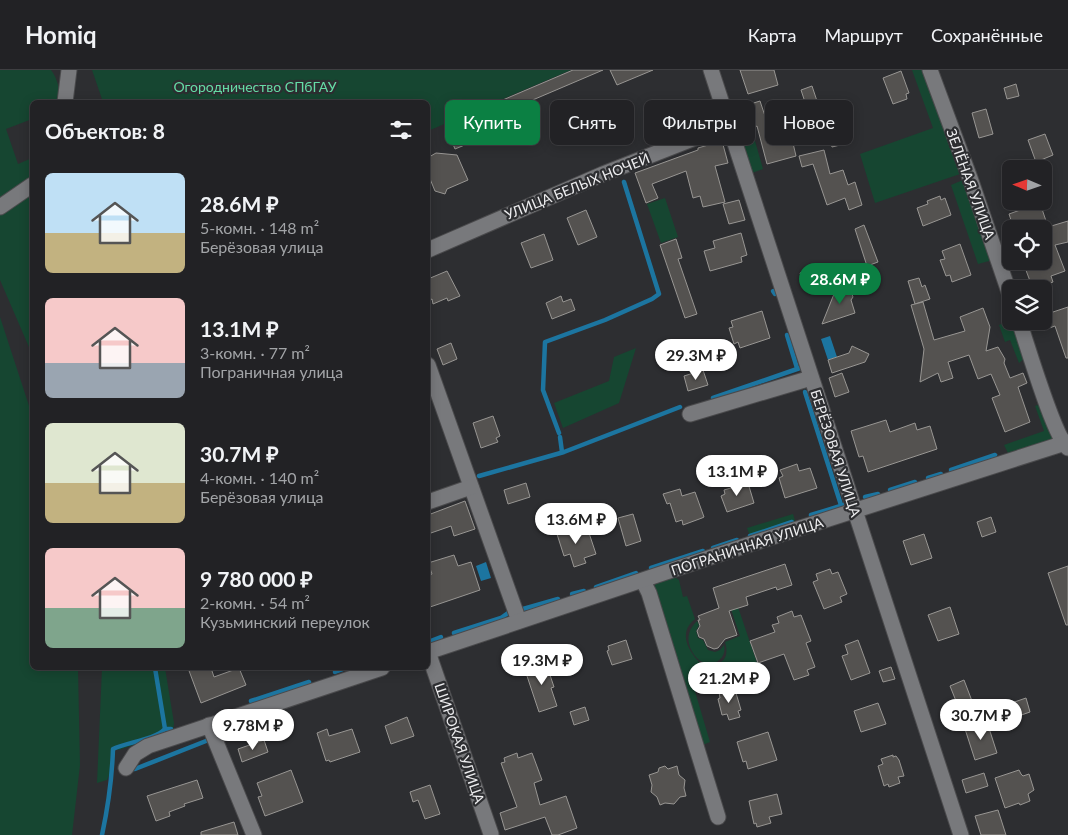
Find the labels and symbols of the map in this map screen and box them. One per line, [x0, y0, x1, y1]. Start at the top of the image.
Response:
park label: Огородничество СПбГАУ [173, 78, 337, 95]
street label: ЗЕЛЁНАЯ УЛИЦА [943, 126, 999, 242]
street label: УЛИЦА БЕЛЫХ НОЧЕЙ [502, 149, 652, 223]
north arrow [1002, 160, 1052, 210]
pin: 28.6M ₽ [794, 262, 886, 305]
pin: 29.3M ₽ [650, 338, 742, 381]
street label: БЕРЁЗОВАЯ УЛИЦА [807, 387, 865, 519]
pin: 13.1M ₽ [691, 454, 783, 497]
pin: 13.6M ₽ [530, 502, 622, 545]
street label: ПОГРАНИЧНАЯ УЛИЦА [669, 513, 826, 579]
pin: 19.3M ₽ [496, 644, 588, 686]
pin: 21.2M ₽ [683, 662, 775, 704]
street label: ШИРОКАЯ УЛИЦА [431, 681, 489, 806]
pin: 30.7M ₽ [935, 698, 1027, 741]
pin: 9.78M ₽ [207, 708, 299, 751]

